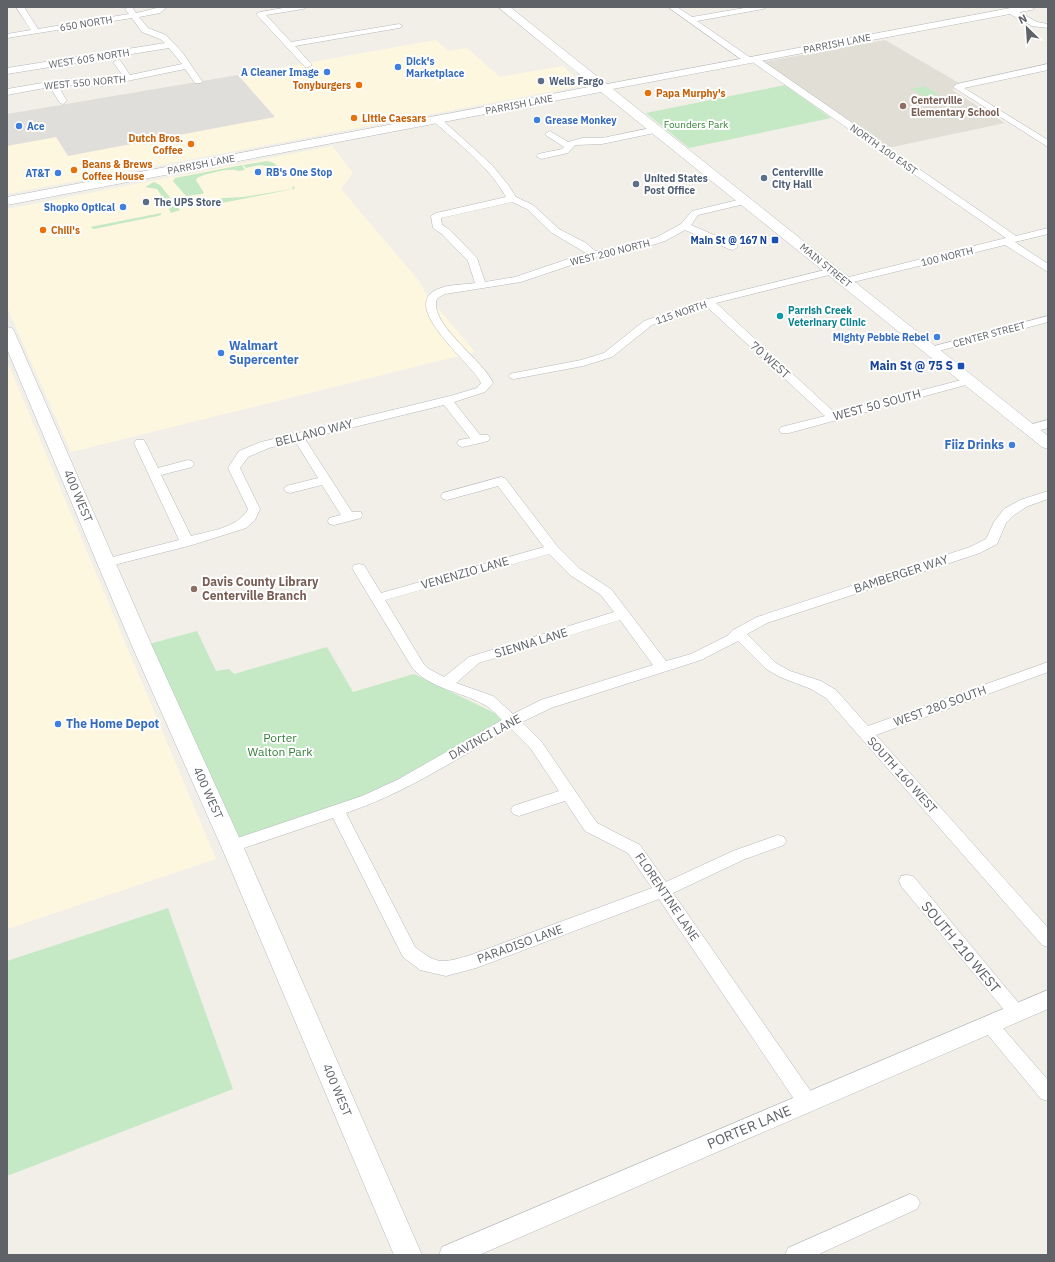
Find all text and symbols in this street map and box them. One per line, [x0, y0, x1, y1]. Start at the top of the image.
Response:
north arrow [1007, 8, 1047, 48]
text: N [1016, 11, 1029, 27]
street label: 650 NORTH [59, 13, 114, 34]
street label: PARRISH LANE [802, 31, 872, 56]
street label: WEST 605 NORTH [48, 46, 131, 71]
place label: Dick's Marketplace [406, 55, 465, 80]
marker: Dick's Marketplace [393, 62, 403, 72]
place label: A Cleaner Image [241, 66, 319, 79]
marker: A Cleaner Image [322, 67, 332, 77]
street label: WEST 550 NORTH [44, 72, 126, 93]
place label: Wells Fargo [549, 75, 604, 88]
marker: Wells Fargo [536, 76, 546, 86]
place label: Tonyburgers [293, 79, 351, 92]
marker: Tonyburgers [354, 80, 364, 90]
place label: Papa Murphy's [656, 87, 726, 100]
marker: Papa Murphy's [643, 88, 653, 98]
street label: PARRISH LANE [484, 92, 554, 117]
place label: Centerville Elementary School [911, 94, 999, 119]
marker: Centerville Elementary School [898, 101, 908, 111]
place label: Little Caesars [362, 112, 426, 125]
marker: Little Caesars [349, 113, 359, 123]
place label: Grease Monkey [545, 114, 617, 127]
marker: Grease Monkey [532, 115, 542, 125]
park label: Founders Park [664, 118, 729, 131]
place label: Ace [27, 120, 45, 133]
marker: Ace [14, 121, 24, 131]
street label: NORTH 100 EAST [847, 121, 920, 178]
place label: Dutch Bros. Coffee [128, 132, 183, 157]
marker: Dutch Bros. Coffee [186, 139, 196, 149]
street label: PARRISH LANE [166, 152, 236, 177]
place label: Beans & Brews Coffee House [82, 158, 153, 183]
marker: Beans & Brews Coffee House [69, 165, 79, 175]
place label: RB's One Stop [266, 166, 332, 179]
place label: Centerville City Hall [772, 166, 824, 191]
place label: AT&T [26, 167, 50, 180]
marker: RB's One Stop [253, 167, 263, 177]
marker: AT&T [53, 168, 63, 178]
place label: United States Post Office [644, 172, 708, 197]
marker: Centerville City Hall [759, 173, 769, 183]
marker: United States Post Office [631, 179, 641, 189]
place label: The UPS Store [154, 196, 221, 209]
marker: The UPS Store [141, 197, 151, 207]
place label: Shopko Optical [44, 201, 115, 214]
marker: Shopko Optical [118, 202, 128, 212]
place label: Chili's [51, 224, 80, 237]
marker: Chili's [38, 225, 48, 235]
place label: Main St @ 167 N [691, 234, 767, 247]
marker: Main St @ 167 N [770, 235, 780, 245]
street label: WEST 200 NORTH [569, 236, 651, 269]
street label: MAIN STREET [797, 240, 855, 290]
street label: 100 NORTH [920, 244, 975, 269]
street label: 115 NORTH [654, 298, 709, 327]
place label: Parrish Creek Veterinary Clinic [788, 304, 866, 329]
marker: Parrish Creek Veterinary Clinic [775, 311, 785, 321]
street label: CENTER STREET [951, 318, 1027, 350]
place label: Mighty Pebble Rebel [833, 331, 929, 344]
marker: Mighty Pebble Rebel [932, 332, 942, 342]
place label: Walmart Supercenter [229, 338, 299, 367]
street label: 70 WEST [747, 338, 794, 382]
marker: Walmart Supercenter [216, 348, 226, 358]
place label: Main St @ 75 S [870, 358, 953, 373]
marker: Main St @ 75 S [956, 361, 966, 371]
street label: WEST 50 SOUTH [831, 386, 922, 423]
street label: BELLANO WAY [274, 416, 354, 449]
place label: Fiiz Drinks [944, 437, 1004, 452]
marker: Fiiz Drinks [1007, 440, 1017, 450]
street label: 400 WEST [61, 467, 96, 525]
street label: BAMBERGER WAY [852, 551, 950, 596]
street label: VENENZIO LANE [419, 553, 511, 592]
place label: Davis County Library Centerville Branch [202, 574, 319, 603]
marker: Davis County Library Centerville Branch [189, 584, 199, 594]
street label: SIENNA LANE [492, 624, 569, 661]
street label: WEST 280 SOUTH [891, 682, 988, 729]
street label: DAVINCI LANE [446, 711, 523, 763]
place label: The Home Depot [66, 716, 160, 731]
marker: The Home Depot [53, 719, 63, 729]
park label: Porter Walton Park [247, 730, 313, 759]
street label: SOUTH 160 WEST [864, 733, 941, 816]
street label: 400 WEST [190, 764, 227, 821]
street label: FLORENTINE LANE [632, 850, 703, 944]
street label: SOUTH 210 WEST [918, 898, 1004, 996]
street label: PARADISO LANE [475, 921, 565, 966]
street label: 400 WEST [320, 1061, 355, 1119]
street label: PORTER LANE [704, 1101, 794, 1153]

